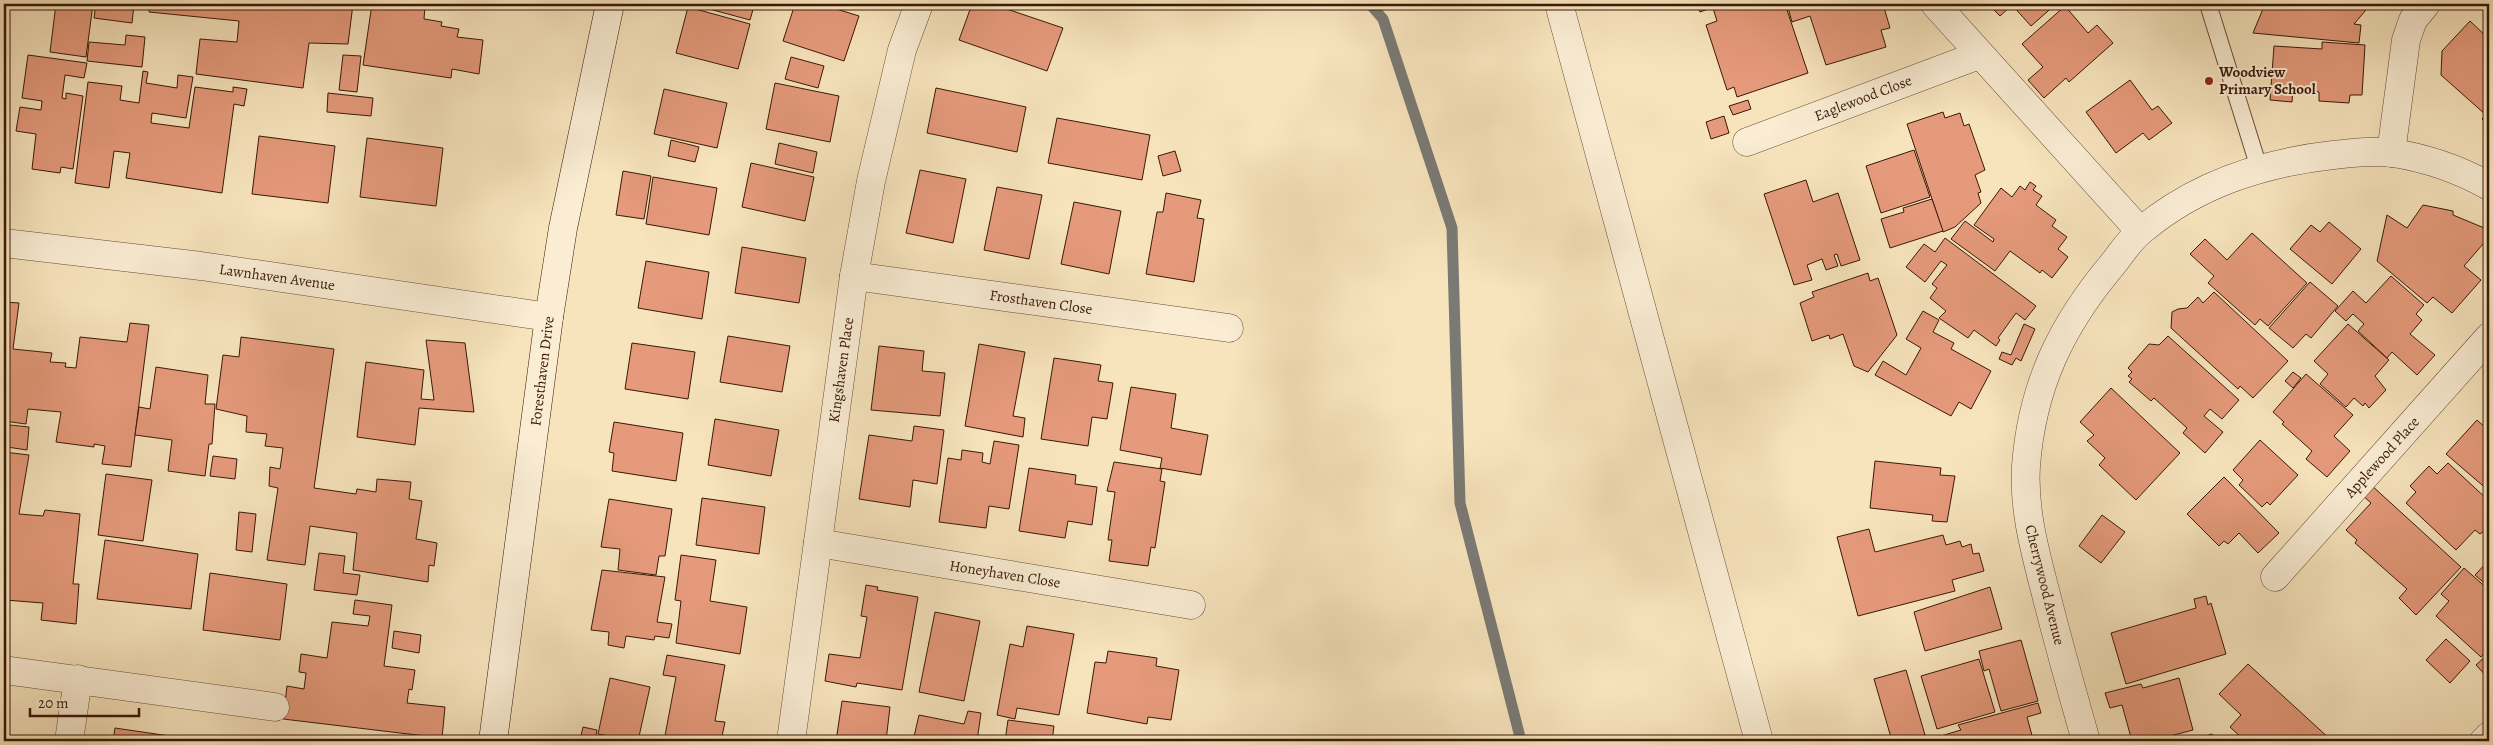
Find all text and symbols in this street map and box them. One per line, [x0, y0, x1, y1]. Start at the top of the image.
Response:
place label: Woodview Primary School [2218, 62, 2316, 99]
street label: Eaglewood Close [1811, 70, 1915, 126]
marker: Woodview Primary School [2203, 75, 2215, 87]
street label: Lawnhaven Avenue [218, 259, 337, 295]
street label: Frosthaven Close [988, 285, 1094, 319]
street label: Foresthaven Drive [525, 315, 559, 427]
street label: Kingshaven Place [824, 316, 858, 424]
street label: Applewood Place [2340, 412, 2424, 503]
street label: Cherrywood Avenue [2020, 523, 2070, 648]
street label: Honeyhaven Close [948, 555, 1062, 593]
scale bar [30, 685, 139, 717]
text: 20 m [38, 693, 69, 713]

